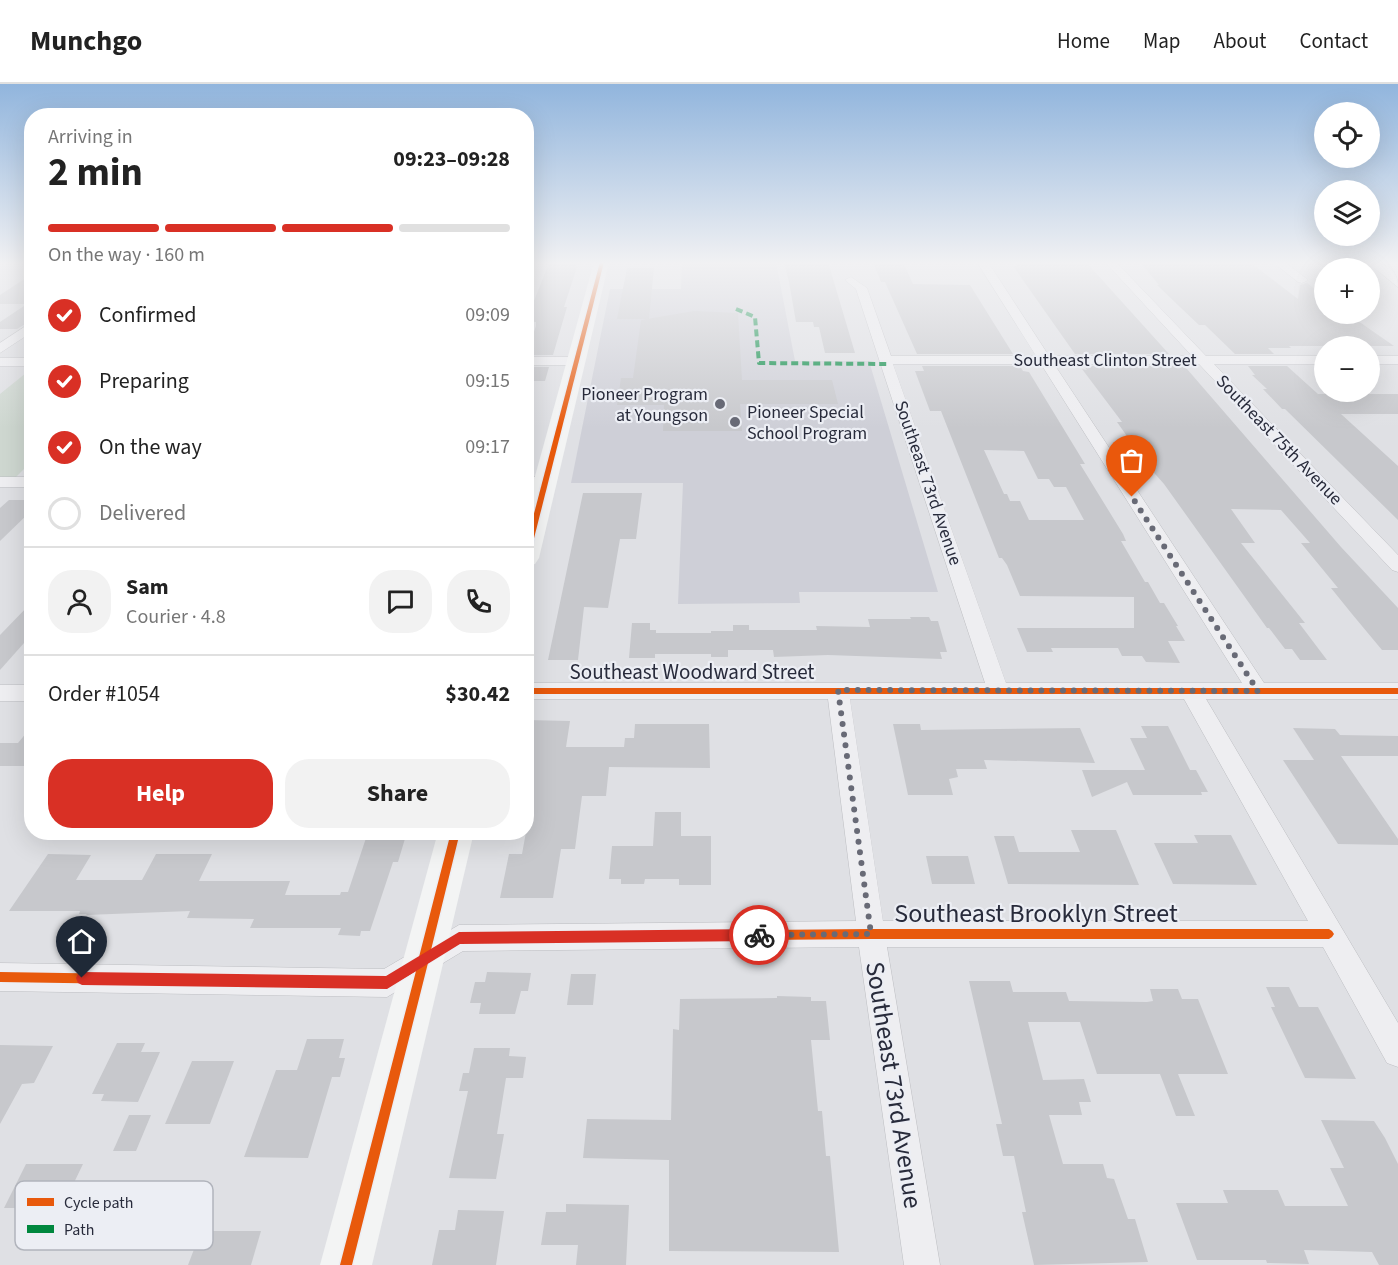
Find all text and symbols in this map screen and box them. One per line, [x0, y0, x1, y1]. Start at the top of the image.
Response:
text: Munchgo [30, 21, 142, 61]
text: Home [1057, 26, 1110, 56]
text: Map [1143, 26, 1181, 56]
text: About [1214, 26, 1266, 56]
text: Contact [1299, 26, 1368, 56]
map controls [1314, 102, 1380, 402]
button: locate [1314, 102, 1380, 168]
text: Arriving in [48, 123, 133, 151]
text: 09:23–09:28 [393, 143, 510, 175]
text: 2 min [48, 145, 143, 201]
button: layers [1314, 180, 1380, 246]
text: On the way · 160 m [48, 241, 205, 269]
button: + [1314, 258, 1380, 324]
icon: check [48, 299, 81, 332]
text: Confirmed [99, 299, 196, 331]
text: 09:09 [465, 301, 510, 329]
button: − [1314, 336, 1380, 402]
street label: Southeast Clinton Street [1014, 348, 1196, 373]
icon: check [48, 365, 81, 398]
text: Preparing [99, 365, 189, 397]
text: 09:15 [465, 367, 510, 395]
street label: Southeast 75th Avenue [1210, 369, 1348, 511]
place label: Pioneer Program at Youngson [581, 382, 708, 428]
marker: Pioneer Program at Youngson [713, 397, 727, 411]
street label: Southeast 73rd Avenue [888, 397, 968, 569]
place label: Pioneer Special School Program [747, 400, 867, 446]
marker: Pioneer Special School Program [728, 415, 742, 429]
icon: check [48, 431, 81, 464]
text: On the way [99, 431, 202, 463]
text: 09:17 [465, 433, 510, 461]
pin [1106, 435, 1157, 497]
icon: bag [1115, 444, 1148, 477]
text: Delivered [99, 497, 186, 529]
button: person [48, 570, 111, 633]
button: chat [369, 570, 432, 633]
button: phone [447, 570, 510, 633]
text: Sam [126, 571, 169, 603]
text: Courier · 4.8 [126, 603, 226, 631]
street label: Southeast Woodward Street [570, 657, 814, 687]
text: Order #1054 [48, 678, 160, 710]
text: $30.42 [445, 678, 510, 710]
button: Help [48, 759, 273, 828]
button: Share [285, 759, 510, 828]
street label: Southeast Brooklyn Street [894, 895, 1178, 932]
courier [729, 905, 789, 965]
pin [56, 916, 107, 978]
icon: bike [743, 919, 776, 952]
icon: home [65, 925, 98, 958]
street label: Southeast 73rd Avenue [856, 959, 932, 1211]
legend [15, 1181, 213, 1250]
text: Cycle path [64, 1192, 133, 1214]
text: Path [64, 1219, 94, 1241]

